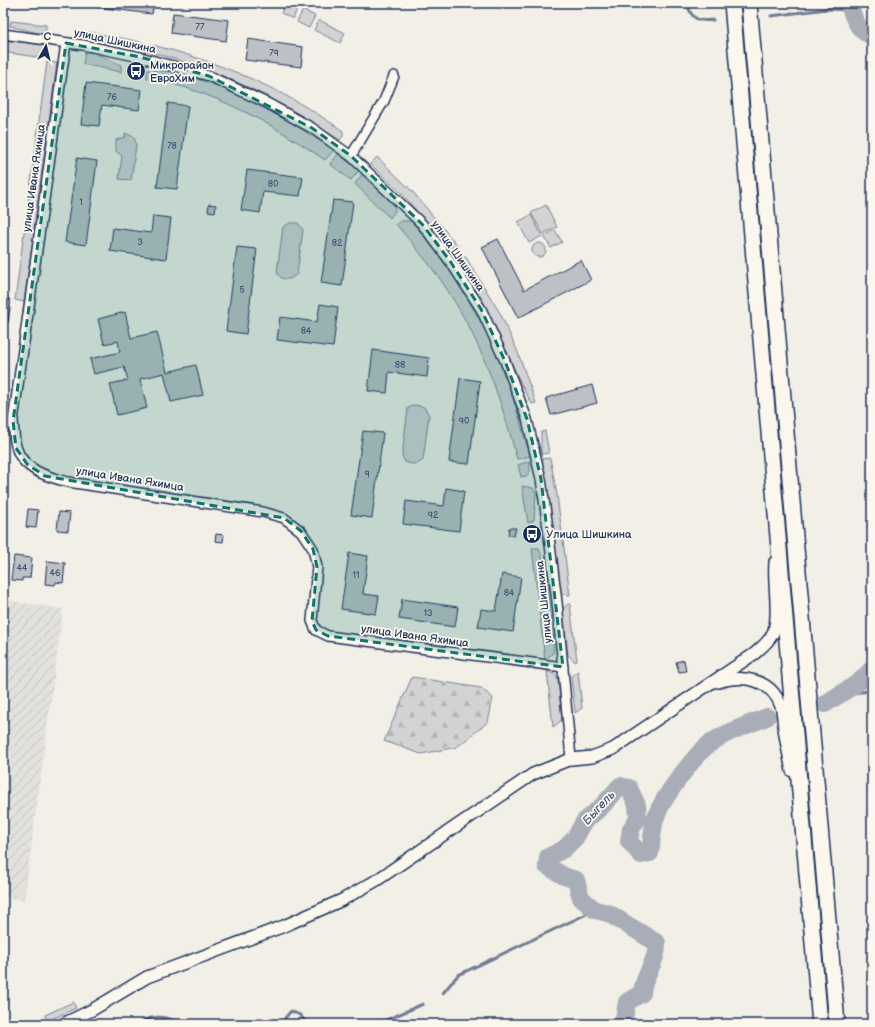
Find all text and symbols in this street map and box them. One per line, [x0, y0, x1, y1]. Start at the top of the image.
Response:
house number: 77 [196, 22, 205, 33]
north arrow [26, 26, 66, 66]
street label: улица Шишкина [73, 26, 158, 56]
text: С [43, 30, 52, 44]
house number: 79 [269, 48, 279, 59]
place label: Микрорайон ЕвроХим [150, 59, 214, 85]
bus stop icon: Микрорайон ЕвроХим [125, 60, 147, 82]
house number: 76 [107, 92, 117, 103]
street label: улица Ивана Яхимца [20, 123, 48, 233]
house number: 78 [167, 141, 177, 152]
house number: 80 [268, 179, 278, 190]
house number: 1 [79, 197, 83, 208]
street label: улица Шишкина [429, 218, 488, 294]
house number: 3 [137, 237, 143, 248]
house number: 82 [332, 238, 343, 249]
house number: 5 [239, 285, 245, 296]
house number: 84 [301, 326, 312, 337]
house number: 88 [395, 360, 405, 371]
house number: 90 [459, 416, 469, 427]
street label: улица Ивана Яхимца [75, 464, 185, 494]
house number: 9 [364, 469, 370, 480]
house number: 92 [428, 510, 439, 521]
bus stop icon: Улица Шишкина [521, 523, 543, 545]
place label: Улица Шишкина [546, 528, 632, 541]
street label: улица Шишкина [533, 559, 555, 644]
house number: 44 [17, 563, 28, 574]
house number: 46 [50, 568, 61, 579]
house number: 11 [353, 570, 359, 581]
house number: 84 [504, 588, 515, 599]
house number: 13 [423, 608, 433, 619]
street label: улица Ивана Яхимца [360, 622, 470, 650]
water label: Быгель [580, 788, 619, 828]

